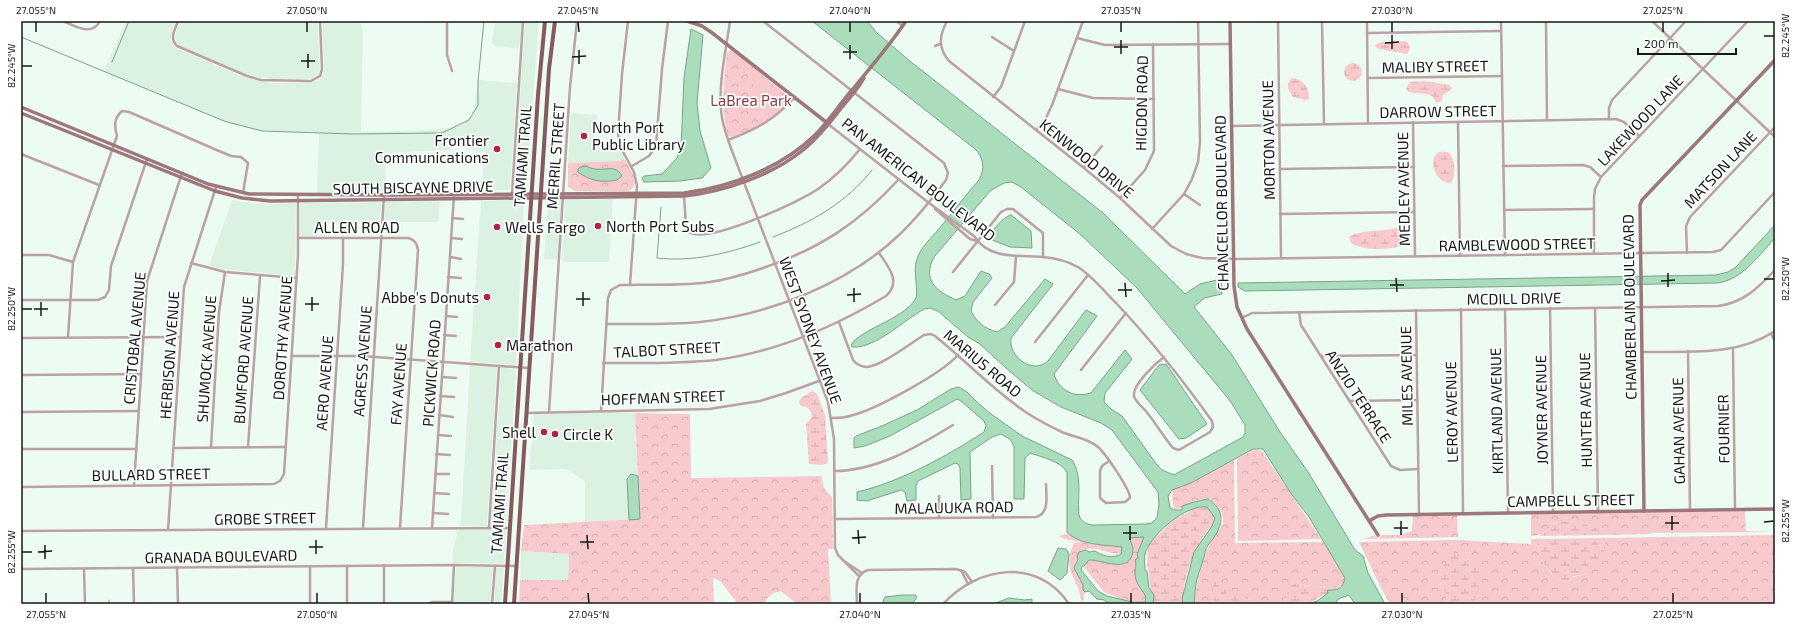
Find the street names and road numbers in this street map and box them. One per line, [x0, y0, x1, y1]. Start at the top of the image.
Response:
street label: HIGDON ROAD [1131, 55, 1151, 151]
street label: MALIBY STREET [1382, 56, 1489, 76]
street label: LAKEWOOD LANE [1593, 71, 1687, 169]
street label: MORTON AVENUE [1258, 80, 1278, 200]
street label: DARROW STREET [1379, 101, 1497, 121]
street label: MERRIL STREET [542, 102, 568, 210]
street label: TAMIAMI TRAIL [509, 104, 535, 208]
street label: PAN AMERICAN BOULEVARD [839, 114, 999, 245]
street label: KENWOOD DRIVE [1036, 115, 1138, 201]
street label: CHANCELLOR BOULEVARD [1210, 115, 1232, 291]
street label: MATSON LANE [1680, 127, 1760, 211]
street label: MEDLEY AVENUE [1393, 132, 1413, 246]
street label: SOUTH BISCAYNE DRIVE [332, 177, 494, 197]
street label: CHAMBERLAIN BOULEVARD [1618, 214, 1640, 400]
street label: ALLEN ROAD [314, 218, 400, 236]
street label: RAMBLEWOOD STREET [1439, 234, 1596, 254]
street label: WEST SYDNEY AVENUE [776, 254, 846, 406]
street label: CRISTOBAL AVENUE [119, 271, 149, 405]
street label: DOROTHY AVENUE [269, 275, 295, 401]
street label: MCDILL DRIVE [1466, 288, 1562, 308]
street label: HERBISON AVENUE [156, 290, 182, 420]
street label: SHUMOCK AVENUE [193, 295, 219, 423]
street label: BUMFORD AVENUE [230, 296, 256, 424]
street label: AGRESS AVENUE [349, 305, 375, 417]
street label: PICKWICK ROAD [418, 319, 444, 427]
street label: MARIUS ROAD [940, 325, 1026, 401]
street label: MILES AVENUE [1396, 326, 1416, 426]
street label: AERO AVENUE [312, 335, 336, 431]
street label: TALBOT STREET [613, 337, 721, 361]
street label: FAY AVENUE [386, 342, 410, 426]
street label: ANZIO TERRACE [1322, 346, 1396, 446]
street label: KIRTLAND AVENUE [1486, 348, 1506, 474]
street label: HUNTER AVENUE [1575, 352, 1595, 468]
street label: JOYNER AVENUE [1531, 355, 1551, 465]
street label: LEROY AVENUE [1441, 361, 1461, 463]
street label: GAHAN AVENUE [1668, 377, 1688, 485]
street label: HOFFMAN STREET [600, 386, 726, 408]
street label: FOURNIER [1713, 394, 1733, 464]
street label: TAMIAMI TRAIL [486, 451, 512, 555]
street label: BULLARD STREET [92, 464, 211, 484]
street label: CAMPBELL STREET [1507, 490, 1635, 510]
street label: MALAUUKA ROAD [894, 497, 1014, 517]
street label: GROBE STREET [214, 508, 316, 528]
street label: GRANADA BOULEVARD [144, 546, 298, 566]

